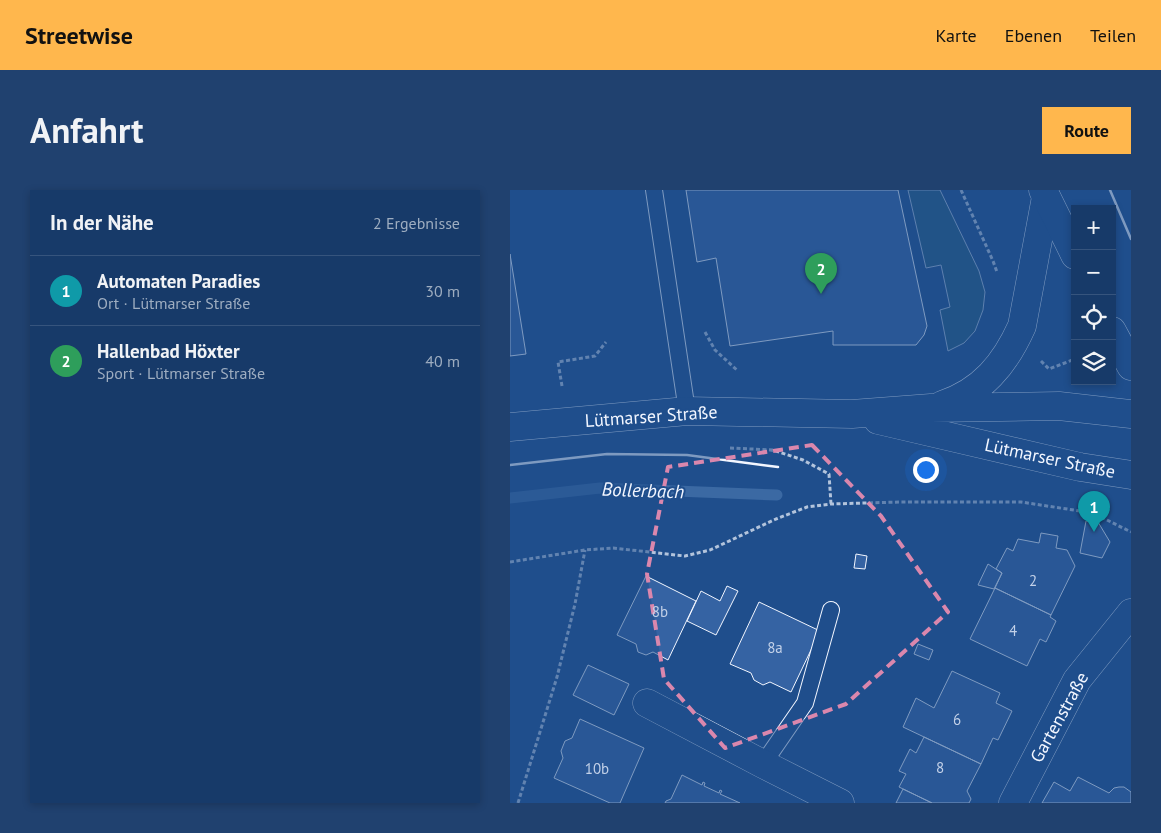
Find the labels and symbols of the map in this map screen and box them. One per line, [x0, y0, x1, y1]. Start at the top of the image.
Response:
pin: 2 [805, 253, 837, 294]
street label: Lütmarser Straße [584, 400, 718, 432]
street label: Lütmarser Straße [983, 433, 1117, 483]
your location [913, 457, 939, 483]
water label: Bollerbach [601, 477, 685, 503]
pin: 1 [1078, 491, 1110, 532]
house number: 2 [1029, 571, 1037, 590]
house number: 8b [652, 602, 668, 621]
house number: 4 [1009, 621, 1017, 640]
house number: 8a [767, 638, 783, 657]
street label: Gartenstraße [1025, 668, 1093, 766]
house number: 6 [953, 710, 961, 729]
house number: 8 [936, 758, 944, 777]
house number: 10b [585, 759, 609, 778]

